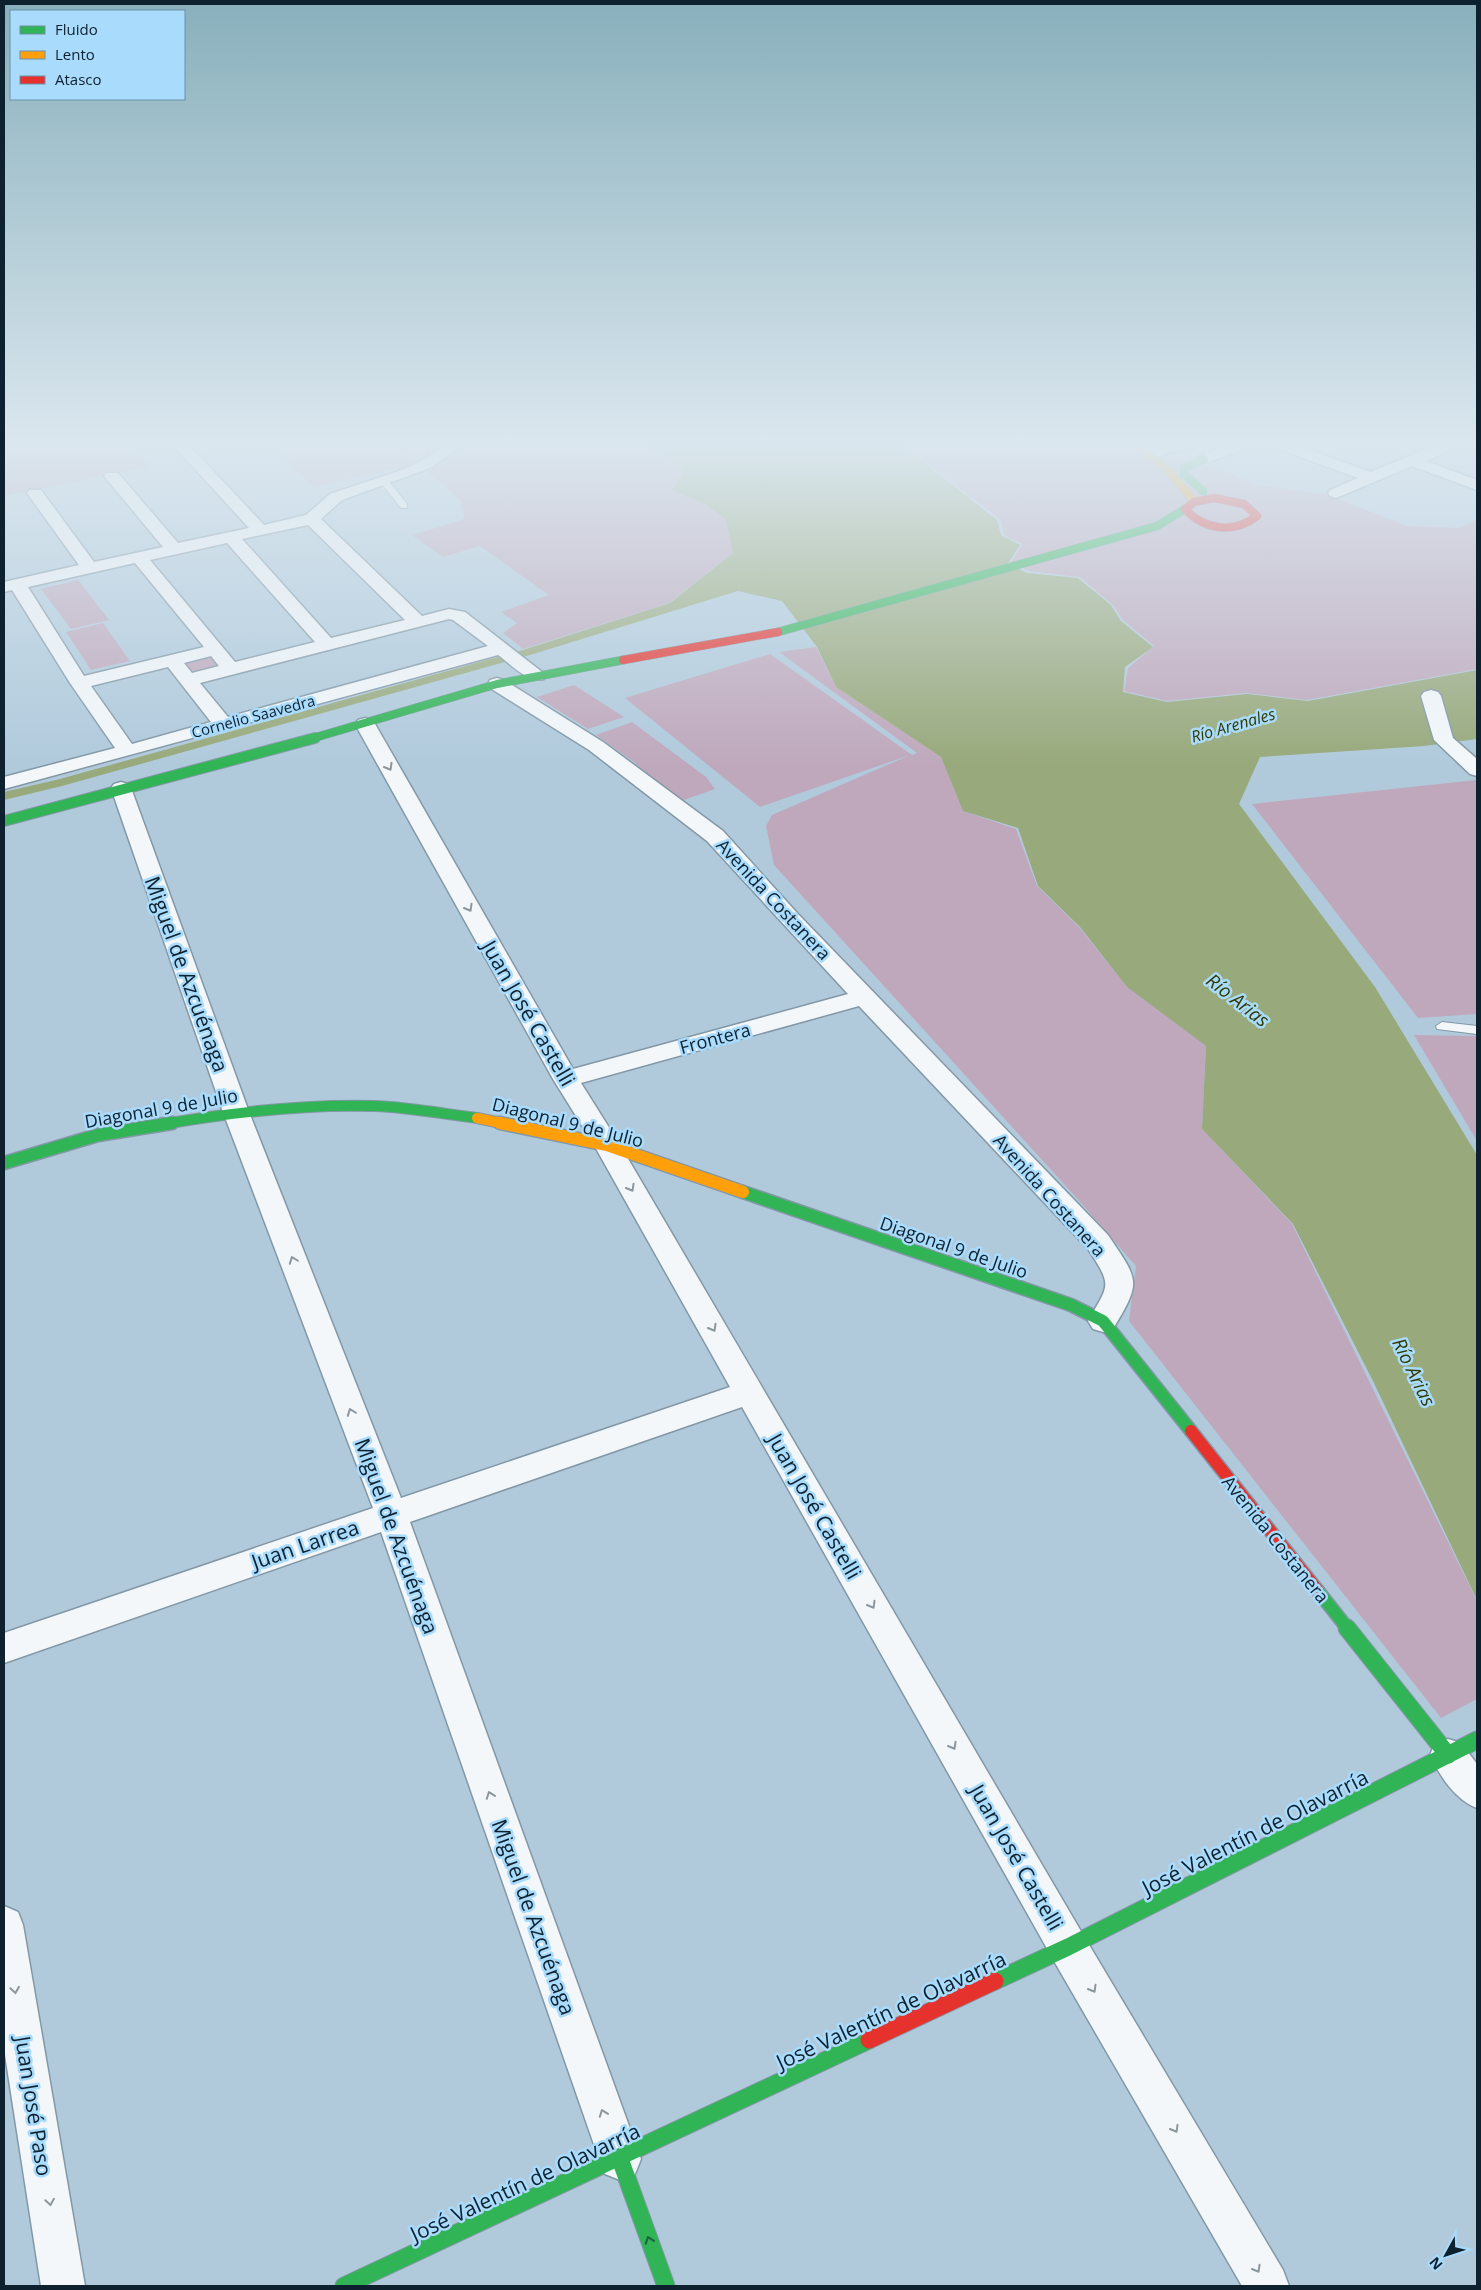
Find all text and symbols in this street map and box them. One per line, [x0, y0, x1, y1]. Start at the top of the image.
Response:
legend [10, 10, 185, 100]
text: Fluido [55, 19, 98, 39]
text: Lento [55, 44, 95, 64]
text: Atasco [55, 69, 102, 89]
street label: Cornelio Saavedra [189, 690, 317, 742]
water label: Río Arenales [1188, 702, 1278, 748]
one-way arrow [382, 761, 392, 770]
street label: Avenida Costanera [712, 833, 836, 965]
street label: Miguel de Azcuénaga [139, 872, 235, 1076]
one-way arrow [462, 903, 472, 912]
street label: Juan José Castelli [475, 933, 582, 1091]
water label: Río Arias [1201, 967, 1275, 1033]
street label: Frontera [677, 1017, 753, 1059]
street label: Diagonal 9 de Julio [83, 1083, 239, 1133]
street label: Diagonal 9 de Julio [490, 1092, 646, 1152]
street label: Avenida Costanera [988, 1128, 1112, 1262]
one-way arrow [625, 1182, 635, 1191]
street label: Diagonal 9 de Julio [877, 1210, 1031, 1284]
one-way arrow [289, 1256, 299, 1265]
one-way arrow [706, 1323, 716, 1332]
water label: Río Arias [1386, 1333, 1442, 1411]
one-way arrow [347, 1408, 357, 1417]
street label: Juan José Castelli [761, 1426, 868, 1584]
street label: Miguel de Azcuénaga [349, 1434, 445, 1638]
street label: Avenida Costanera [1217, 1470, 1335, 1608]
street label: Juan Larrea [246, 1513, 362, 1576]
one-way arrow [866, 1600, 876, 1609]
one-way arrow [947, 1741, 957, 1750]
street label: José Valentín de Olavarría [1135, 1763, 1373, 1902]
street label: Juan José Castelli [963, 1777, 1070, 1935]
one-way arrow [486, 1791, 496, 1799]
street label: Miguel de Azcuénaga [486, 1815, 582, 2019]
street label: José Valentín de Olavarría [770, 1944, 1010, 2076]
one-way arrow [1087, 1983, 1097, 1992]
one-way arrow [9, 1986, 19, 1995]
street label: Juan José Paso [9, 2032, 59, 2178]
one-way arrow [599, 2109, 609, 2117]
street label: José Valentín de Olavarría [404, 2116, 644, 2248]
one-way arrow [1169, 2123, 1179, 2132]
one-way arrow [44, 2198, 54, 2207]
north arrow [1421, 2230, 1471, 2280]
one-way arrow [645, 2237, 655, 2245]
text: N [1425, 2253, 1447, 2274]
one-way arrow [1251, 2264, 1261, 2273]

